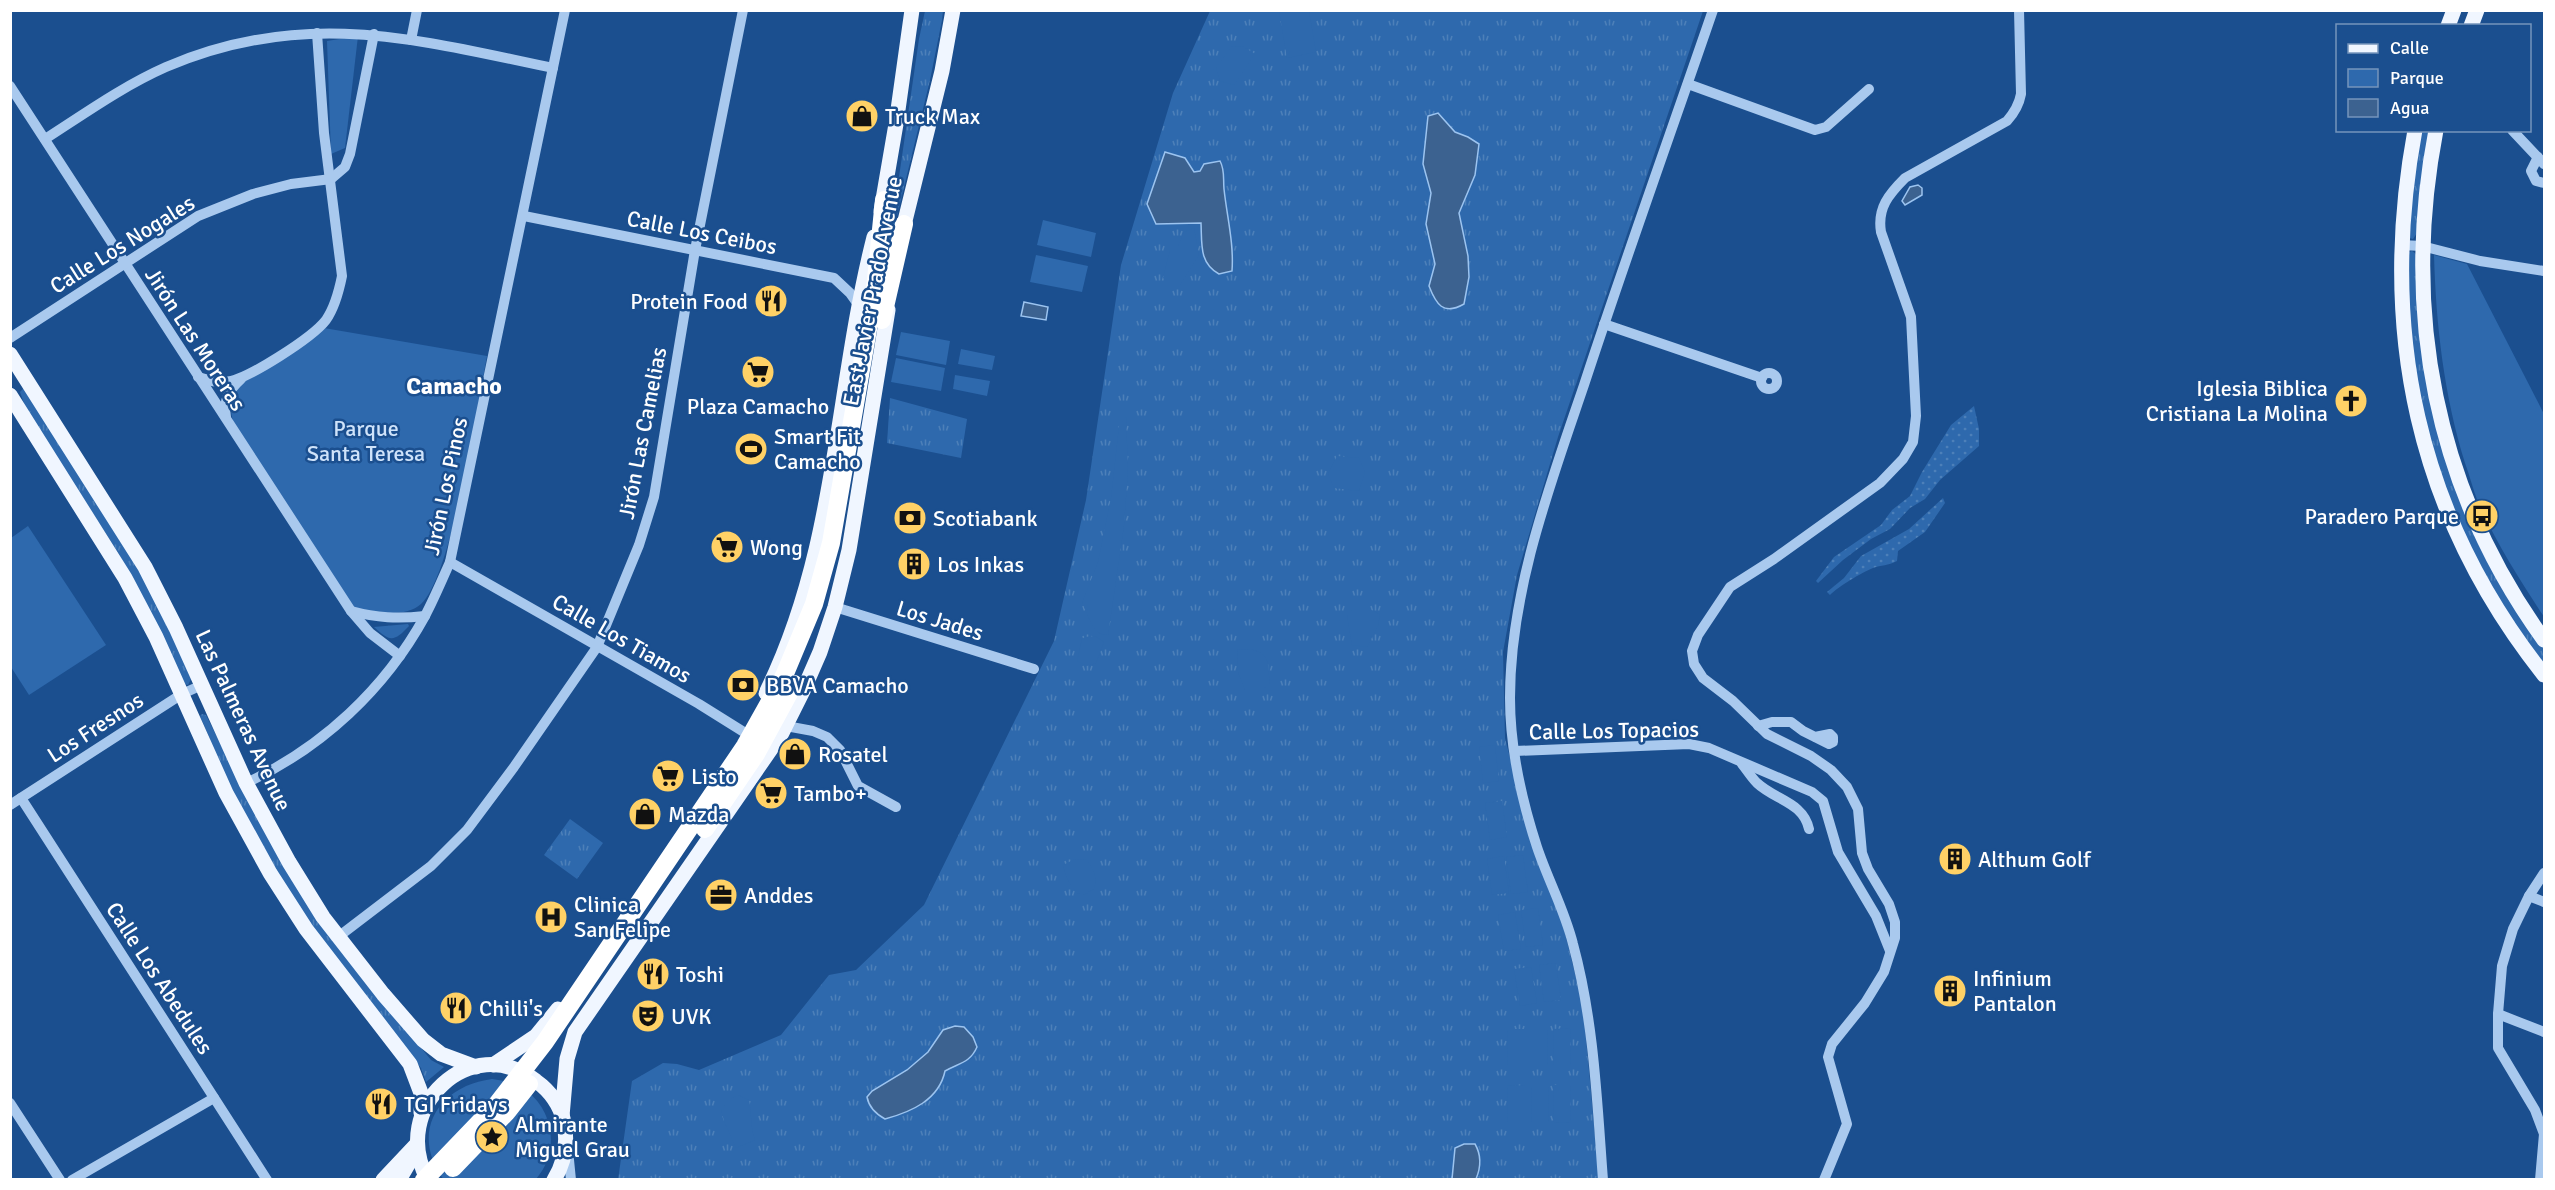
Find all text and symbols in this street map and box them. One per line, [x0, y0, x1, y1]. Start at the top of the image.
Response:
legend [2336, 24, 2531, 132]
text: Calle [2390, 37, 2429, 59]
text: Parque [2390, 67, 2444, 89]
text: Agua [2390, 97, 2429, 119]
shop icon: Truck Max [844, 98, 880, 134]
place label: Truck Max [885, 103, 980, 130]
street label: East Javier Prado Avenue [837, 174, 908, 408]
street label: Calle Los Nogales [45, 189, 200, 300]
street label: Calle Los Ceibos [625, 205, 779, 260]
street label: Jirón Las Moreras [139, 263, 252, 416]
restaurant icon: Protein Food [753, 283, 789, 319]
place label: Protein Food [630, 288, 748, 315]
street label: Jirón Las Camelias [613, 345, 672, 521]
supermarket icon: Plaza Camacho [740, 354, 776, 390]
district label: Camacho [406, 371, 502, 401]
place label: Iglesia Biblica Cristiana La Molina [2146, 375, 2328, 427]
church icon: Iglesia Biblica Cristiana La Molina [2333, 383, 2369, 419]
place label: Plaza Camacho [687, 393, 829, 420]
park label: Parque Santa Teresa [307, 415, 425, 467]
street label: Jirón Los Pinos [418, 415, 473, 557]
place label: Smart Fit Camacho [774, 423, 861, 475]
sports icon: Smart Fit Camacho [733, 431, 769, 467]
bus stop icon: Paradero Parque [2464, 498, 2500, 534]
bank icon: Scotiabank [892, 500, 928, 536]
place label: Paradero Parque [2305, 503, 2459, 530]
place label: Scotiabank [933, 505, 1037, 532]
supermarket icon: Wong [709, 529, 745, 565]
place label: Wong [750, 534, 803, 561]
building icon: Los Inkas [896, 546, 932, 582]
place label: Los Inkas [937, 551, 1024, 578]
street label: Calle Los Tiamos [547, 588, 696, 689]
street label: Los Jades [893, 594, 987, 646]
street label: Las Palmeras Avenue [190, 625, 297, 815]
bank icon: BBVA Camacho [725, 667, 761, 703]
place label: BBVA Camacho [766, 672, 909, 699]
street label: Los Fresnos [42, 686, 148, 768]
street label: Calle Los Topacios [1529, 716, 1699, 745]
shop icon: Rosatel [777, 736, 813, 772]
place label: Rosatel [818, 741, 888, 768]
supermarket icon: Listo [650, 758, 686, 794]
place label: Listo [691, 763, 737, 790]
supermarket icon: Tambo+ [753, 775, 789, 811]
place label: Tambo+ [794, 780, 867, 807]
shop icon: Mazda [627, 796, 663, 832]
place label: Mazda [668, 801, 729, 828]
building icon: Althum Golf [1937, 841, 1973, 877]
place label: Althum Golf [1978, 846, 2092, 873]
office icon: Anddes [703, 877, 739, 913]
place label: Anddes [744, 882, 813, 909]
place label: Clinica San Felipe [574, 891, 671, 943]
street label: Calle Los Abedules [100, 897, 219, 1059]
hospital icon: Clinica San Felipe [533, 899, 569, 935]
restaurant icon: Toshi [635, 956, 671, 992]
place label: Toshi [676, 961, 724, 988]
place label: Infinium Pantalon [1973, 965, 2057, 1017]
building icon: Infinium Pantalon [1932, 973, 1968, 1009]
restaurant icon: Chilli's [438, 990, 474, 1026]
place label: Chilli's [479, 995, 543, 1022]
theatre icon: UVK [630, 998, 666, 1034]
place label: UVK [671, 1003, 711, 1030]
restaurant icon: TGI Fridays [363, 1086, 399, 1122]
place label: TGI Fridays [404, 1091, 508, 1118]
place label: Almirante Miguel Grau [515, 1111, 630, 1163]
place icon: Almirante Miguel Grau [474, 1119, 510, 1155]

